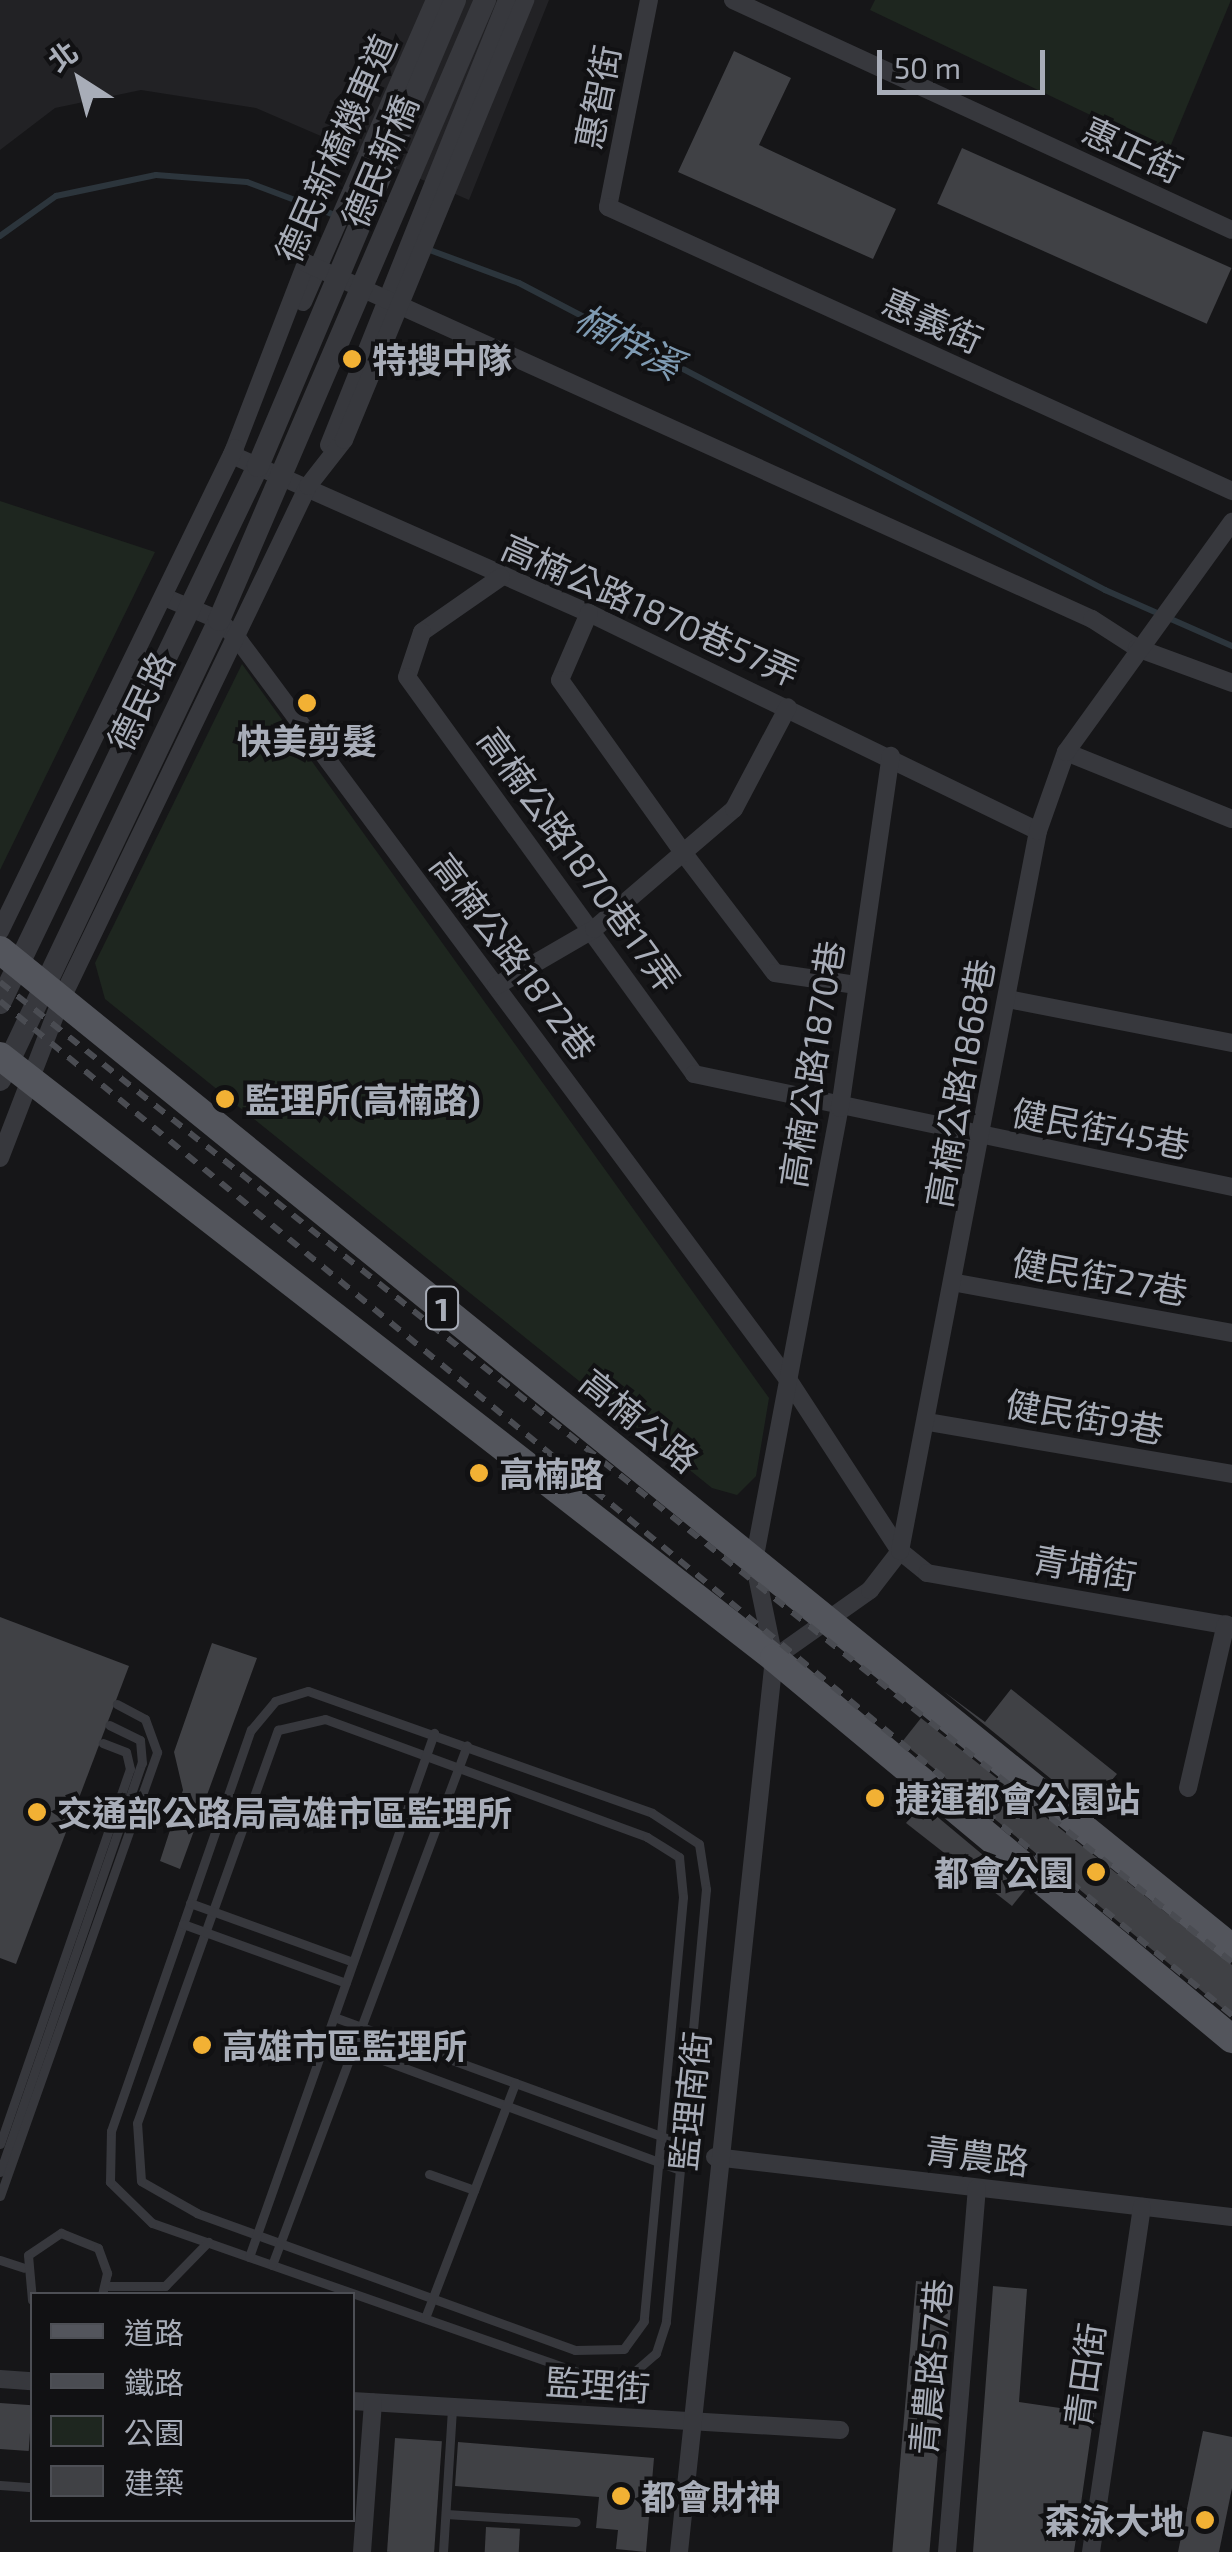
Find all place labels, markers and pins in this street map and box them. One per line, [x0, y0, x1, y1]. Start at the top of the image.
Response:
place label: 特搜中隊 [372, 338, 512, 380]
marker: 特搜中隊 [341, 348, 363, 370]
marker: 快美剪髮 [296, 692, 318, 714]
place label: 快美剪髮 [237, 719, 377, 761]
place label: 監理所(高楠路) [245, 1078, 481, 1120]
marker: 監理所(高楠路) [214, 1088, 236, 1110]
place label: 高楠路 [499, 1452, 604, 1494]
marker: 高楠路 [468, 1462, 490, 1484]
place label: 捷運都會公園站 [895, 1777, 1140, 1819]
marker: 捷運都會公園站 [864, 1787, 886, 1809]
place label: 交通部公路局高雄市區監理所 [57, 1791, 512, 1833]
marker: 交通部公路局高雄市區監理所 [26, 1801, 48, 1823]
place label: 都會公園 [934, 1851, 1074, 1893]
marker: 都會公園 [1083, 1859, 1109, 1885]
place label: 高雄市區監理所 [222, 2024, 467, 2066]
marker: 高雄市區監理所 [191, 2034, 213, 2056]
place label: 都會財神 [641, 2475, 781, 2517]
marker: 都會財神 [610, 2485, 632, 2507]
place label: 森泳大地 [1045, 2499, 1185, 2541]
marker: 森泳大地 [1194, 2509, 1216, 2531]

